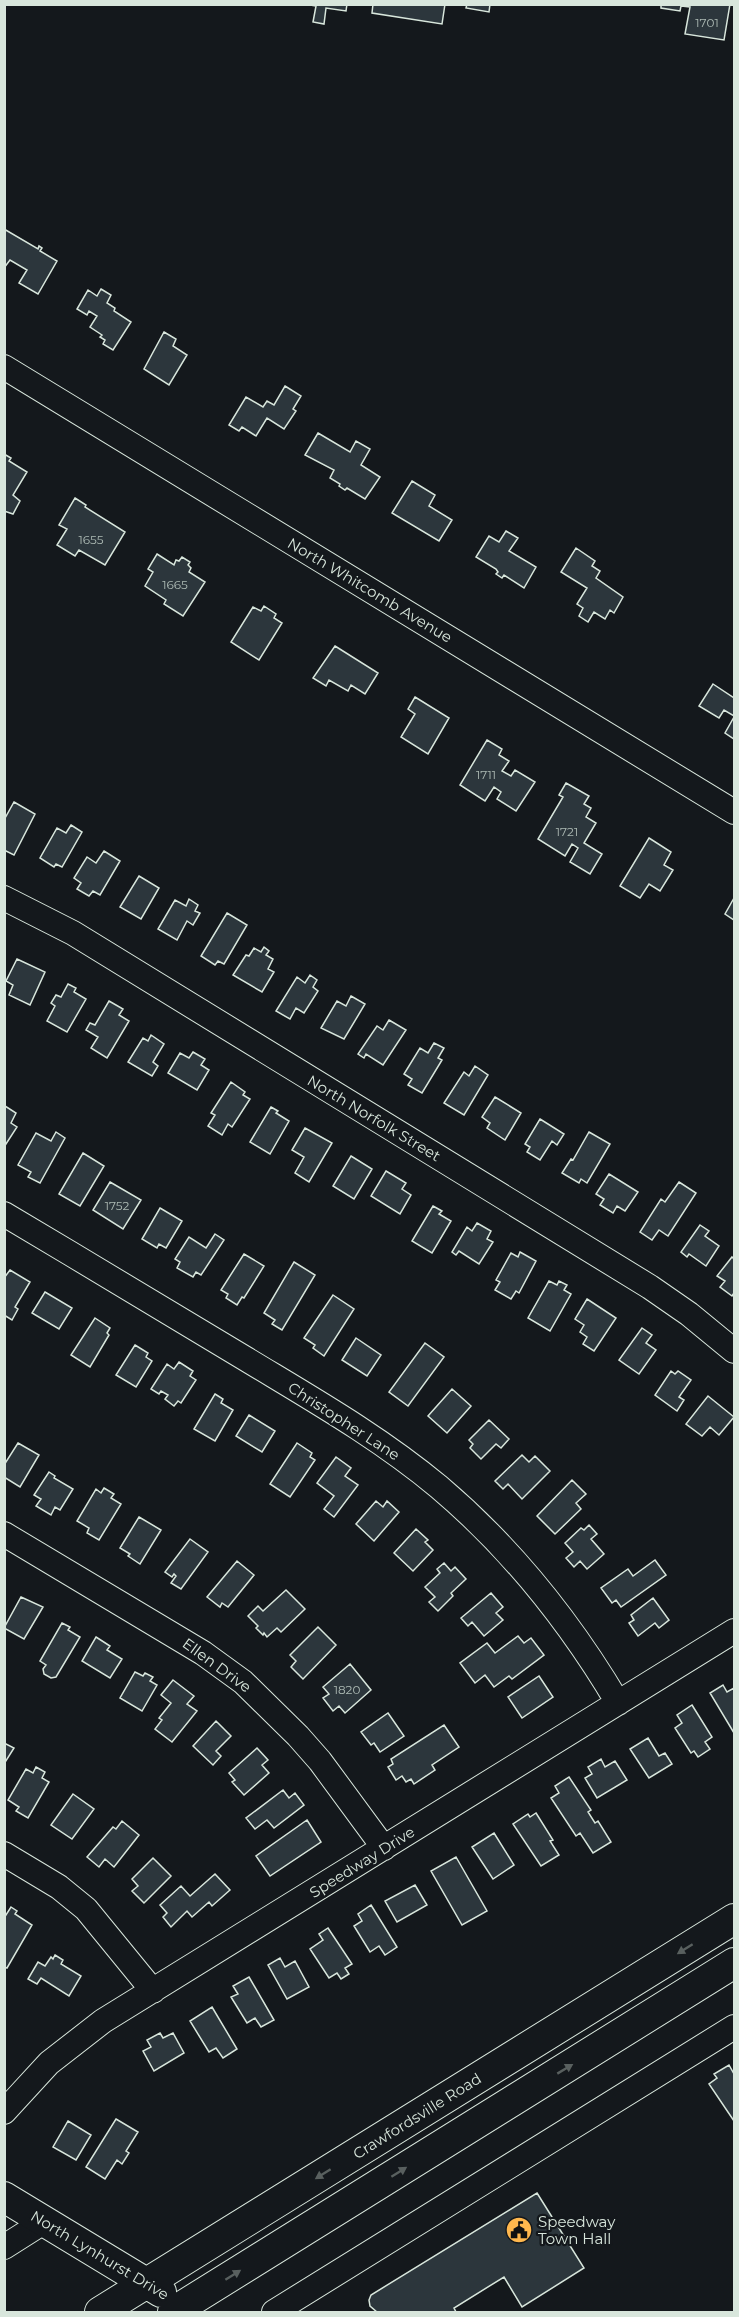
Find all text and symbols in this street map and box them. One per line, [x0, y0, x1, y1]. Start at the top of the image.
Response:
house number: 1701 [695, 15, 719, 30]
house number: 1655 [78, 532, 104, 547]
street label: North Whitcomb Avenue [284, 533, 456, 647]
house number: 1665 [162, 577, 188, 592]
house number: 1711 [476, 767, 496, 782]
house number: 1721 [556, 824, 578, 839]
street label: North Norfolk Street [304, 1071, 444, 1165]
house number: 1752 [105, 1198, 130, 1213]
street label: Christopher Lane [285, 1378, 403, 1464]
street label: Ellen Drive [179, 1634, 255, 1696]
house number: 1820 [334, 1682, 360, 1697]
street label: Speedway Drive [306, 1822, 418, 1902]
one-way arrow [677, 1944, 693, 1955]
one-way arrow [557, 2063, 573, 2074]
street label: Crawfordsville Road [349, 2069, 485, 2163]
one-way arrow [391, 2166, 407, 2177]
one-way arrow [315, 2169, 331, 2180]
street label: North Lynhurst Drive [27, 2206, 173, 2304]
place label: Speedway Town Hall [538, 2212, 616, 2248]
public building icon: Speedway Town Hall [504, 2215, 534, 2245]
one-way arrow [225, 2269, 242, 2280]

